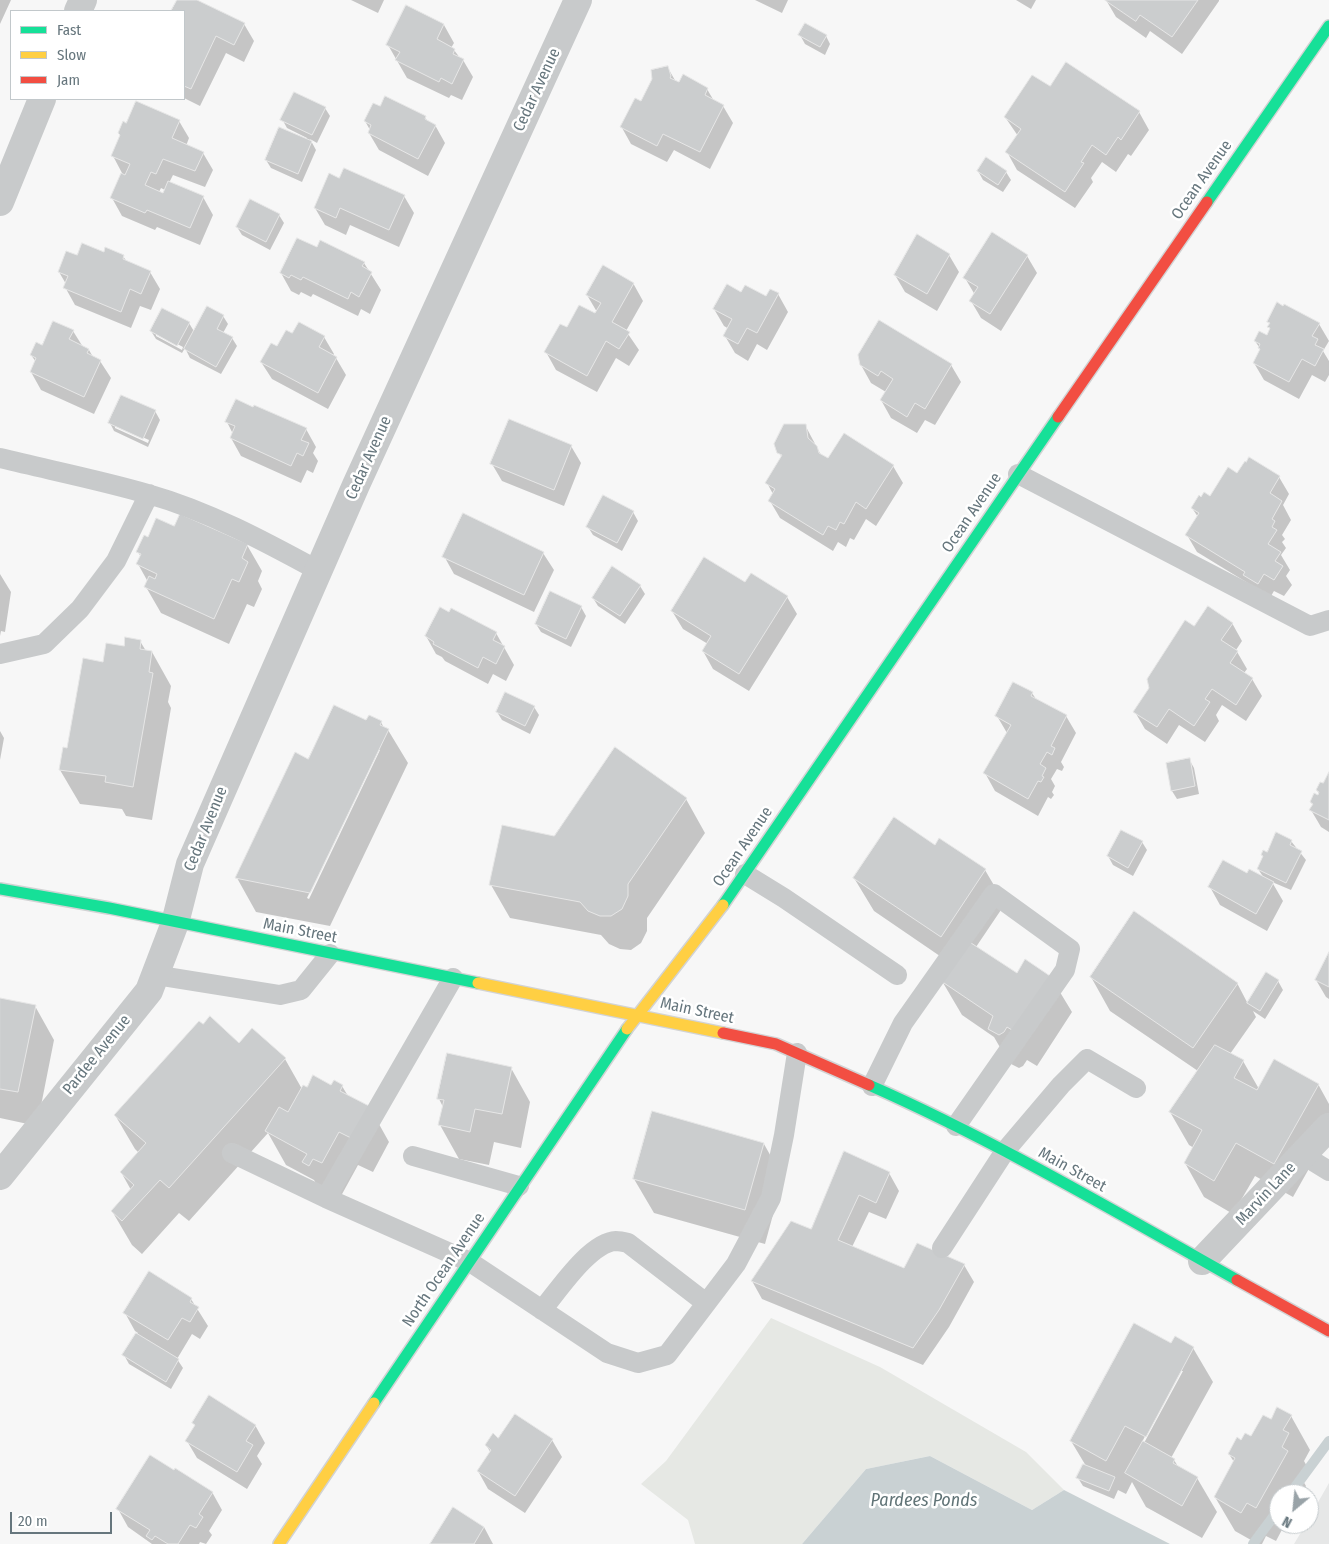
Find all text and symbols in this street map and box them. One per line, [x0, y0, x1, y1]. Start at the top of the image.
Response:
legend [10, 10, 185, 100]
text: Fast [57, 21, 81, 39]
street label: Cedar Avenue [509, 45, 565, 135]
text: Slow [57, 46, 86, 64]
text: Jam [57, 71, 80, 89]
street label: Ocean Avenue [1168, 137, 1236, 223]
street label: Cedar Avenue [342, 413, 396, 503]
street label: Ocean Avenue [938, 469, 1006, 557]
street label: Cedar Avenue [180, 784, 232, 874]
street label: Ocean Avenue [709, 803, 777, 891]
street label: Main Street [261, 914, 339, 948]
street label: Main Street [658, 994, 736, 1028]
street label: Pardee Avenue [59, 1011, 135, 1099]
street label: Main Street [1035, 1143, 1109, 1197]
street label: Marvin Lane [1232, 1158, 1300, 1230]
street label: North Ocean Avenue [399, 1209, 489, 1331]
north arrow [1269, 1484, 1319, 1534]
water label: Pardees Ponds [871, 1490, 977, 1512]
scale bar [12, 1502, 115, 1534]
text: 20 m [18, 1512, 48, 1530]
text: N [1280, 1512, 1295, 1531]

